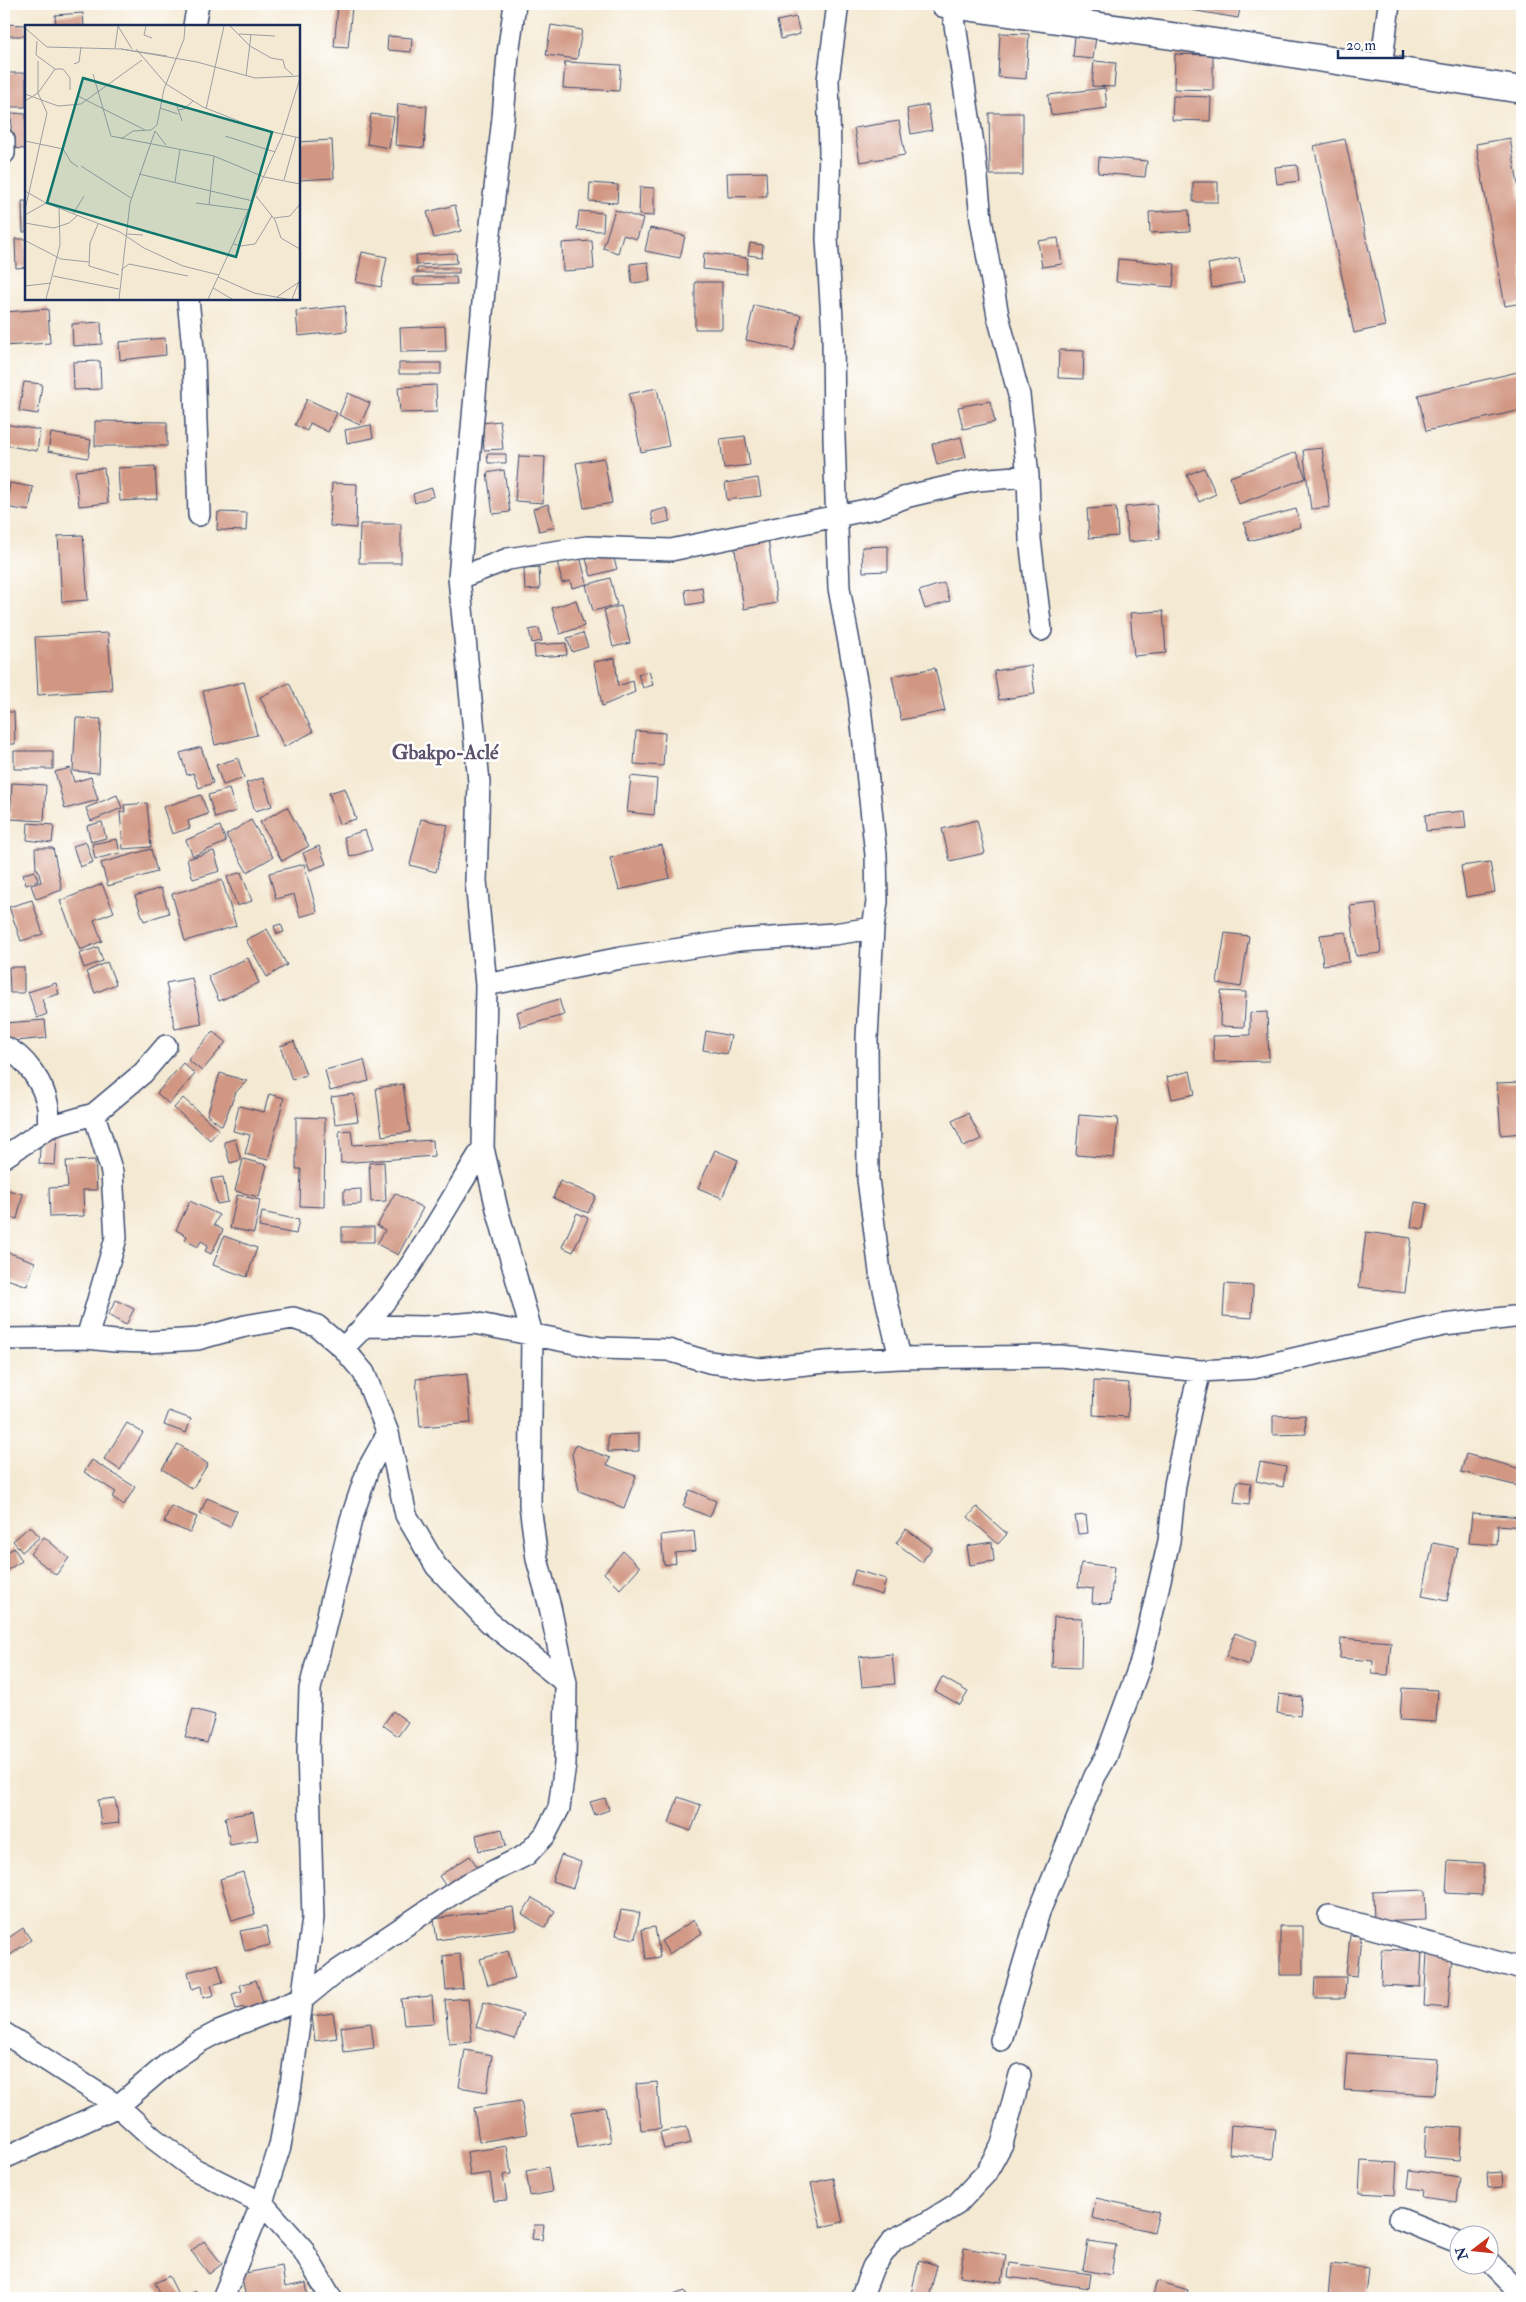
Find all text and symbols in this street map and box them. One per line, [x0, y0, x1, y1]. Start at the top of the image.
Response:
inset map [25, 25, 300, 300]
scale bar [1338, 28, 1404, 60]
text: 20 m [1346, 36, 1376, 55]
district label: Gbakpo-Aclé [392, 740, 499, 766]
north arrow [1448, 2224, 1498, 2274]
text: N [1452, 2245, 1472, 2263]

